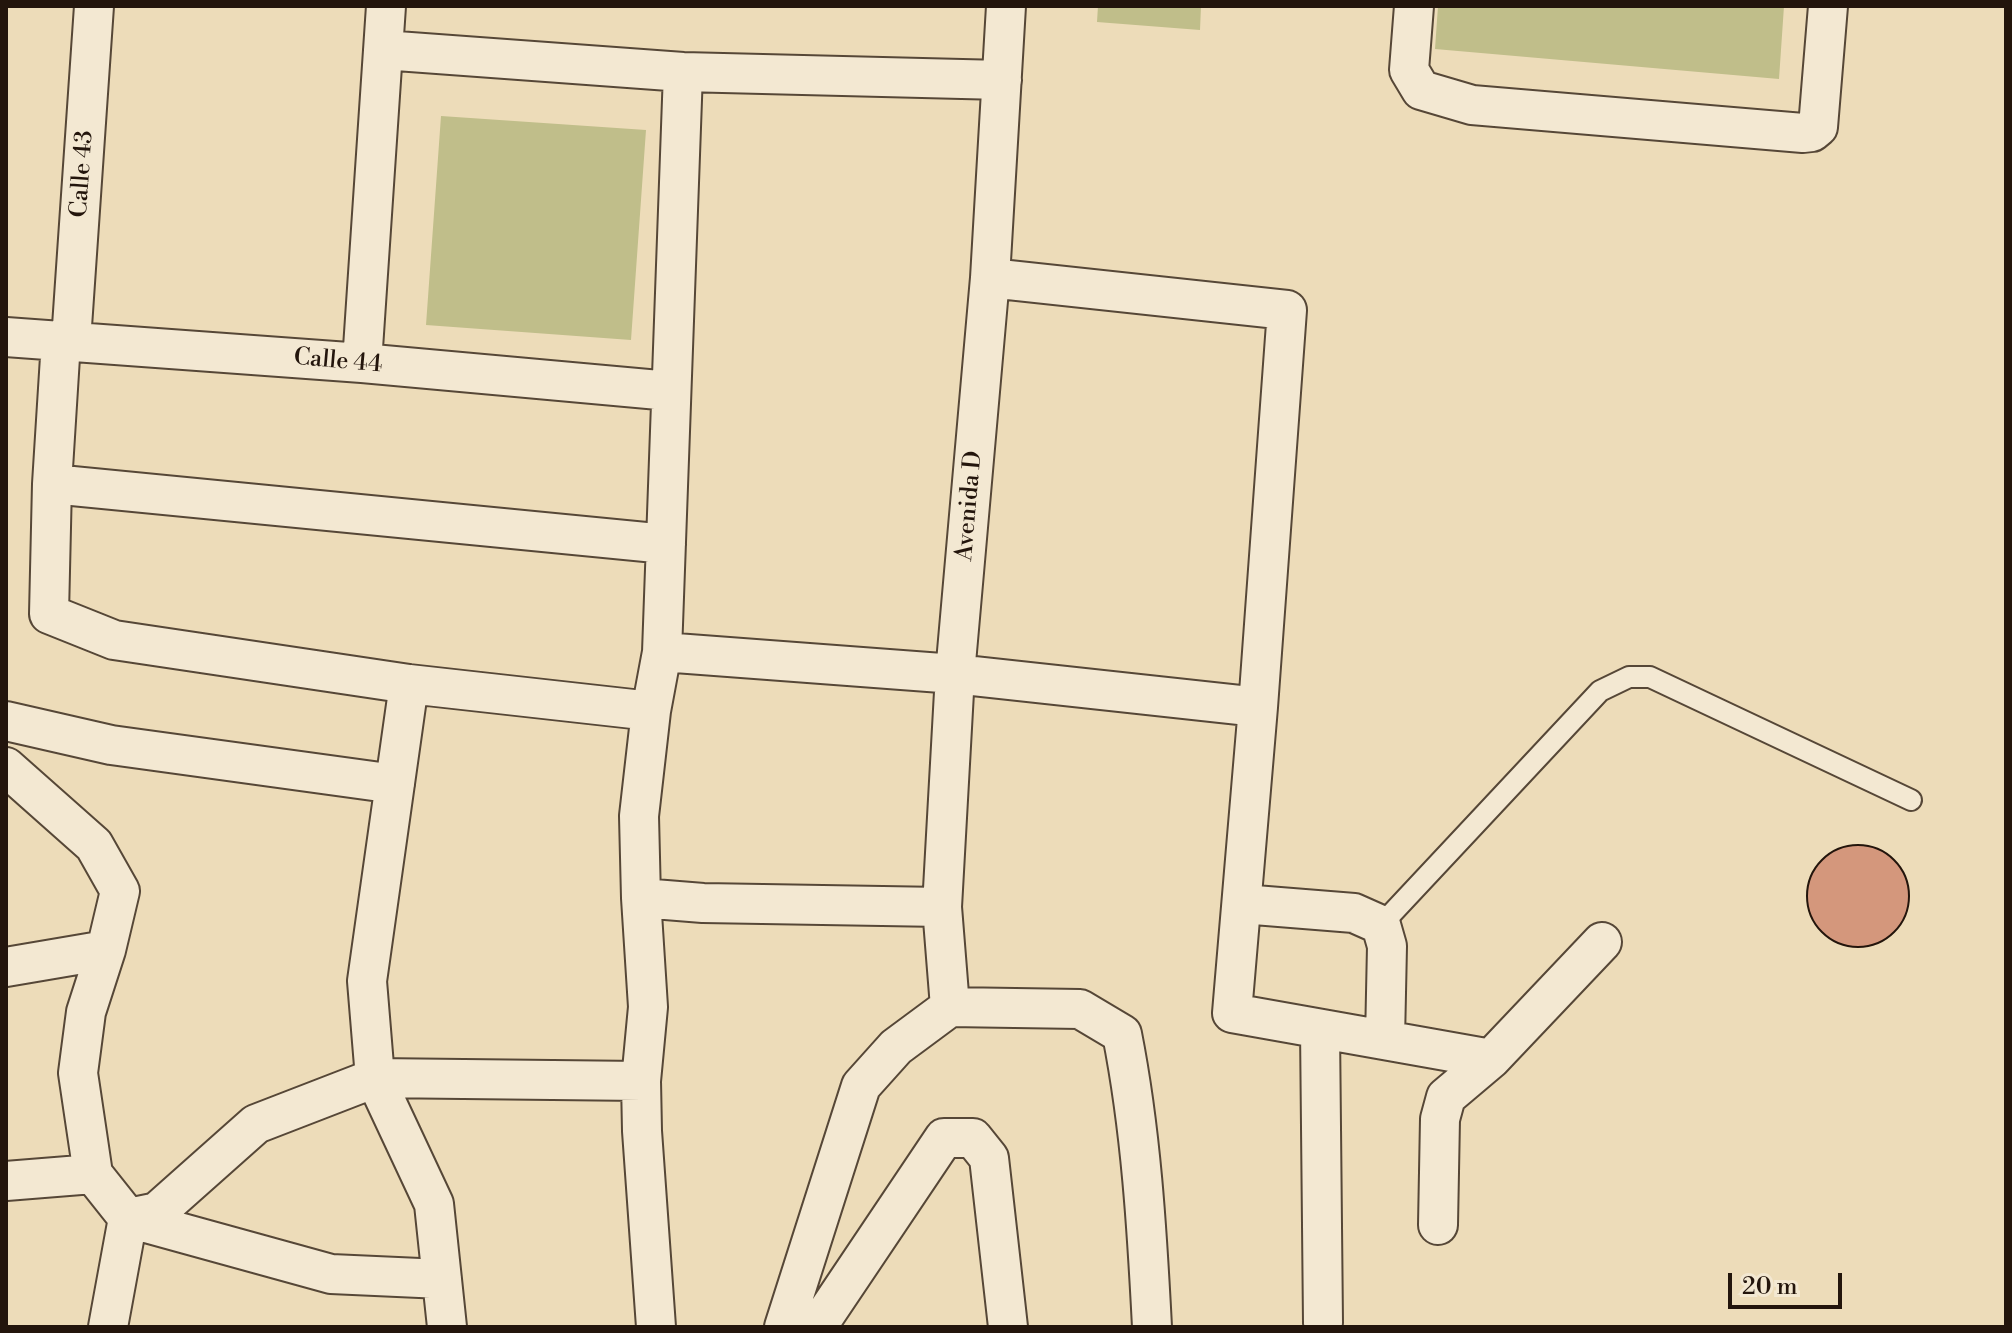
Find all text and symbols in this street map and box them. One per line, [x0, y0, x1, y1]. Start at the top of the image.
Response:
street label: Calle 43 [66, 129, 100, 219]
street label: Calle 44 [292, 344, 384, 380]
street label: Avenida D [951, 450, 989, 562]
scale bar [1732, 1257, 1846, 1307]
text: 20 m [1742, 1272, 1798, 1302]

